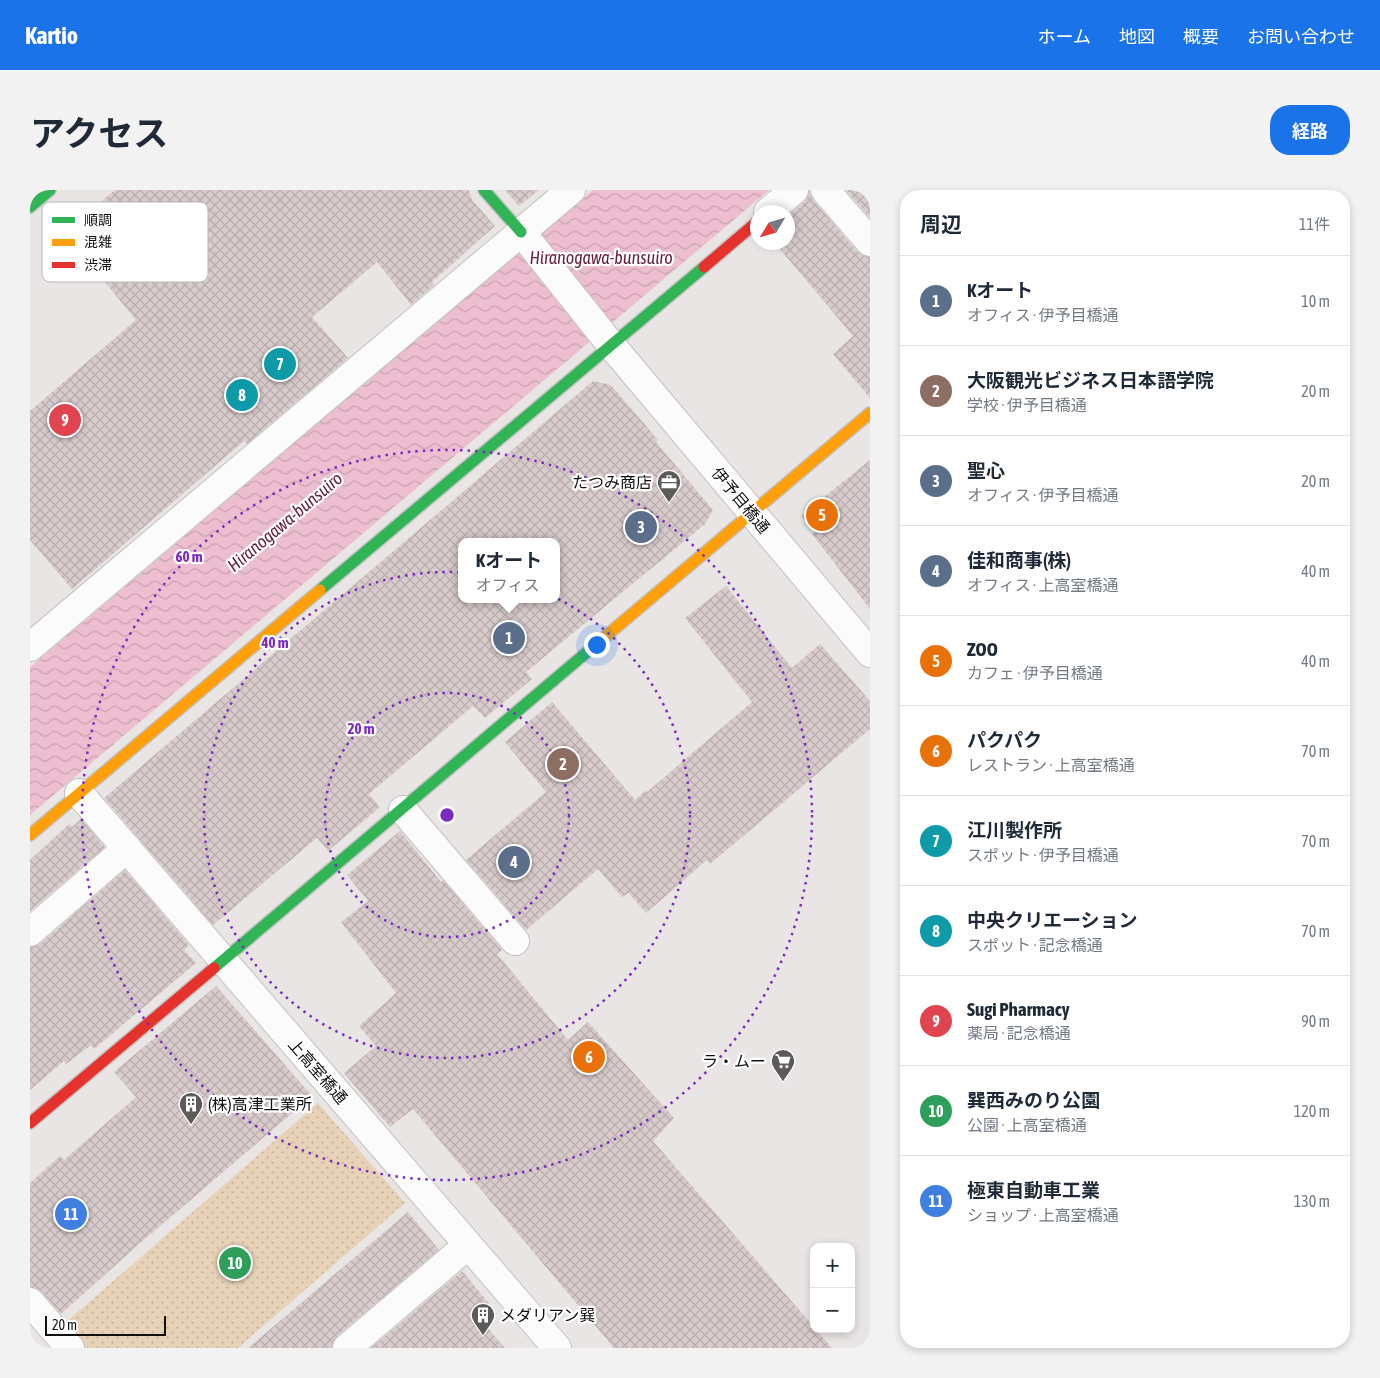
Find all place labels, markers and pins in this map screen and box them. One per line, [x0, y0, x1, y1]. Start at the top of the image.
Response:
pin: 7 [264, 345, 296, 383]
pin: 8 [226, 376, 258, 414]
pin: 9 [49, 401, 81, 439]
office icon: たつみ商店 [656, 469, 682, 503]
place label: たつみ商店 [572, 473, 652, 491]
pin: 5 [806, 496, 838, 534]
pin: 3 [625, 508, 657, 546]
pin: 1 [493, 619, 525, 657]
pin: 2 [547, 745, 579, 783]
centre of rings [438, 806, 456, 824]
pin: 4 [498, 843, 530, 881]
pin: 6 [573, 1038, 605, 1076]
supermarket icon: ラ・ムー [770, 1048, 796, 1082]
place label: ラ・ムー [702, 1052, 766, 1070]
building icon: (株)高津工業所 [178, 1091, 204, 1125]
place label: (株)高津工業所 [208, 1095, 312, 1114]
pin: 11 [55, 1195, 87, 1233]
pin: 10 [219, 1244, 251, 1282]
building icon: メダリアン巽 [470, 1302, 496, 1336]
place label: メダリアン巽 [500, 1306, 595, 1324]

